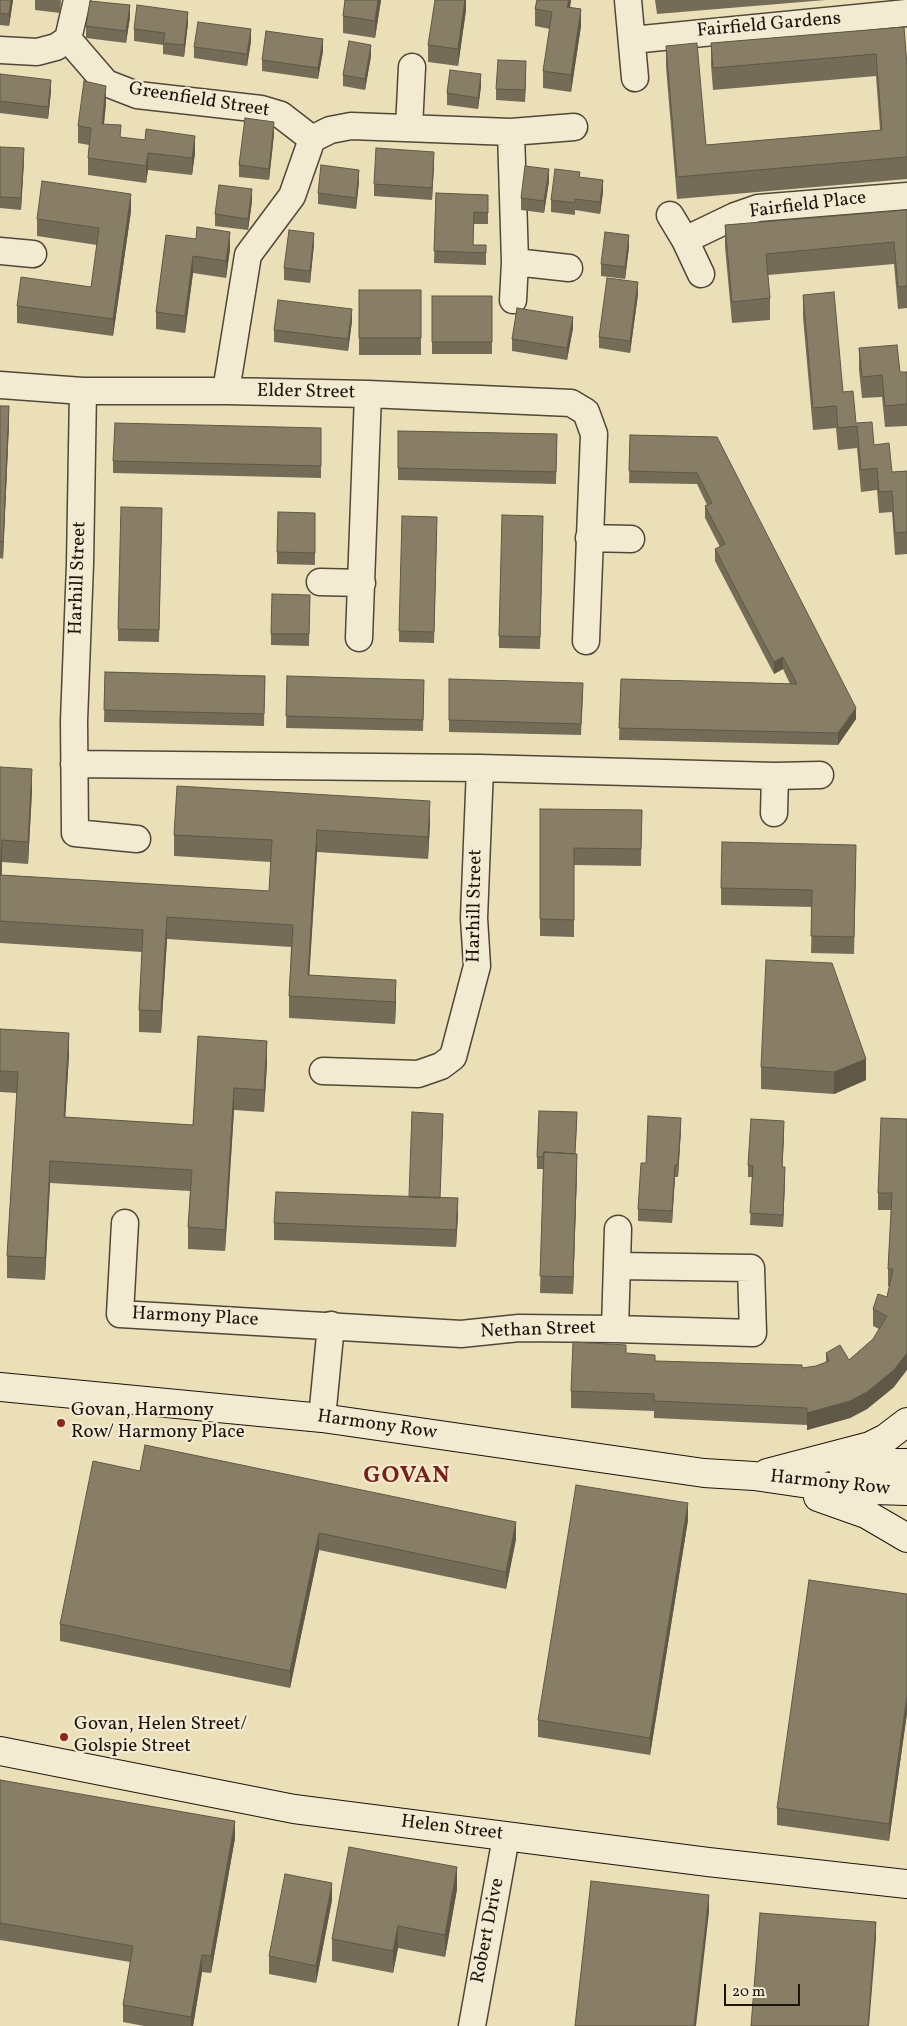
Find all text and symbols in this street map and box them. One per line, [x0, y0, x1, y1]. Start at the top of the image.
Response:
street label: Fairfield Gardens [696, 8, 842, 44]
street label: Greenfield Street [127, 79, 271, 123]
street label: Fairfield Place [748, 188, 868, 224]
street label: Elder Street [257, 381, 355, 405]
street label: Harhill Street [66, 521, 92, 635]
street label: Harhill Street [464, 849, 488, 963]
street label: Harmony Place [131, 1303, 259, 1333]
street label: Nethan Street [480, 1318, 596, 1344]
place label: Govan, Harmony Row/ Harmony Place [71, 1401, 245, 1445]
street label: Harmony Row [316, 1406, 438, 1446]
marker: Govan, Harmony Row/ Harmony Place [55, 1417, 67, 1429]
district label: GOVAN [363, 1464, 451, 1492]
street label: Harmony Row [769, 1466, 891, 1502]
place label: Govan, Helen Street/ Golspie Street [74, 1715, 247, 1759]
marker: Govan, Helen Street/ Golspie Street [58, 1731, 70, 1743]
street label: Helen Street [400, 1811, 504, 1847]
street label: Robert Drive [468, 1876, 510, 1986]
scale bar [727, 1974, 803, 2006]
text: 20 m [732, 1982, 765, 2003]

